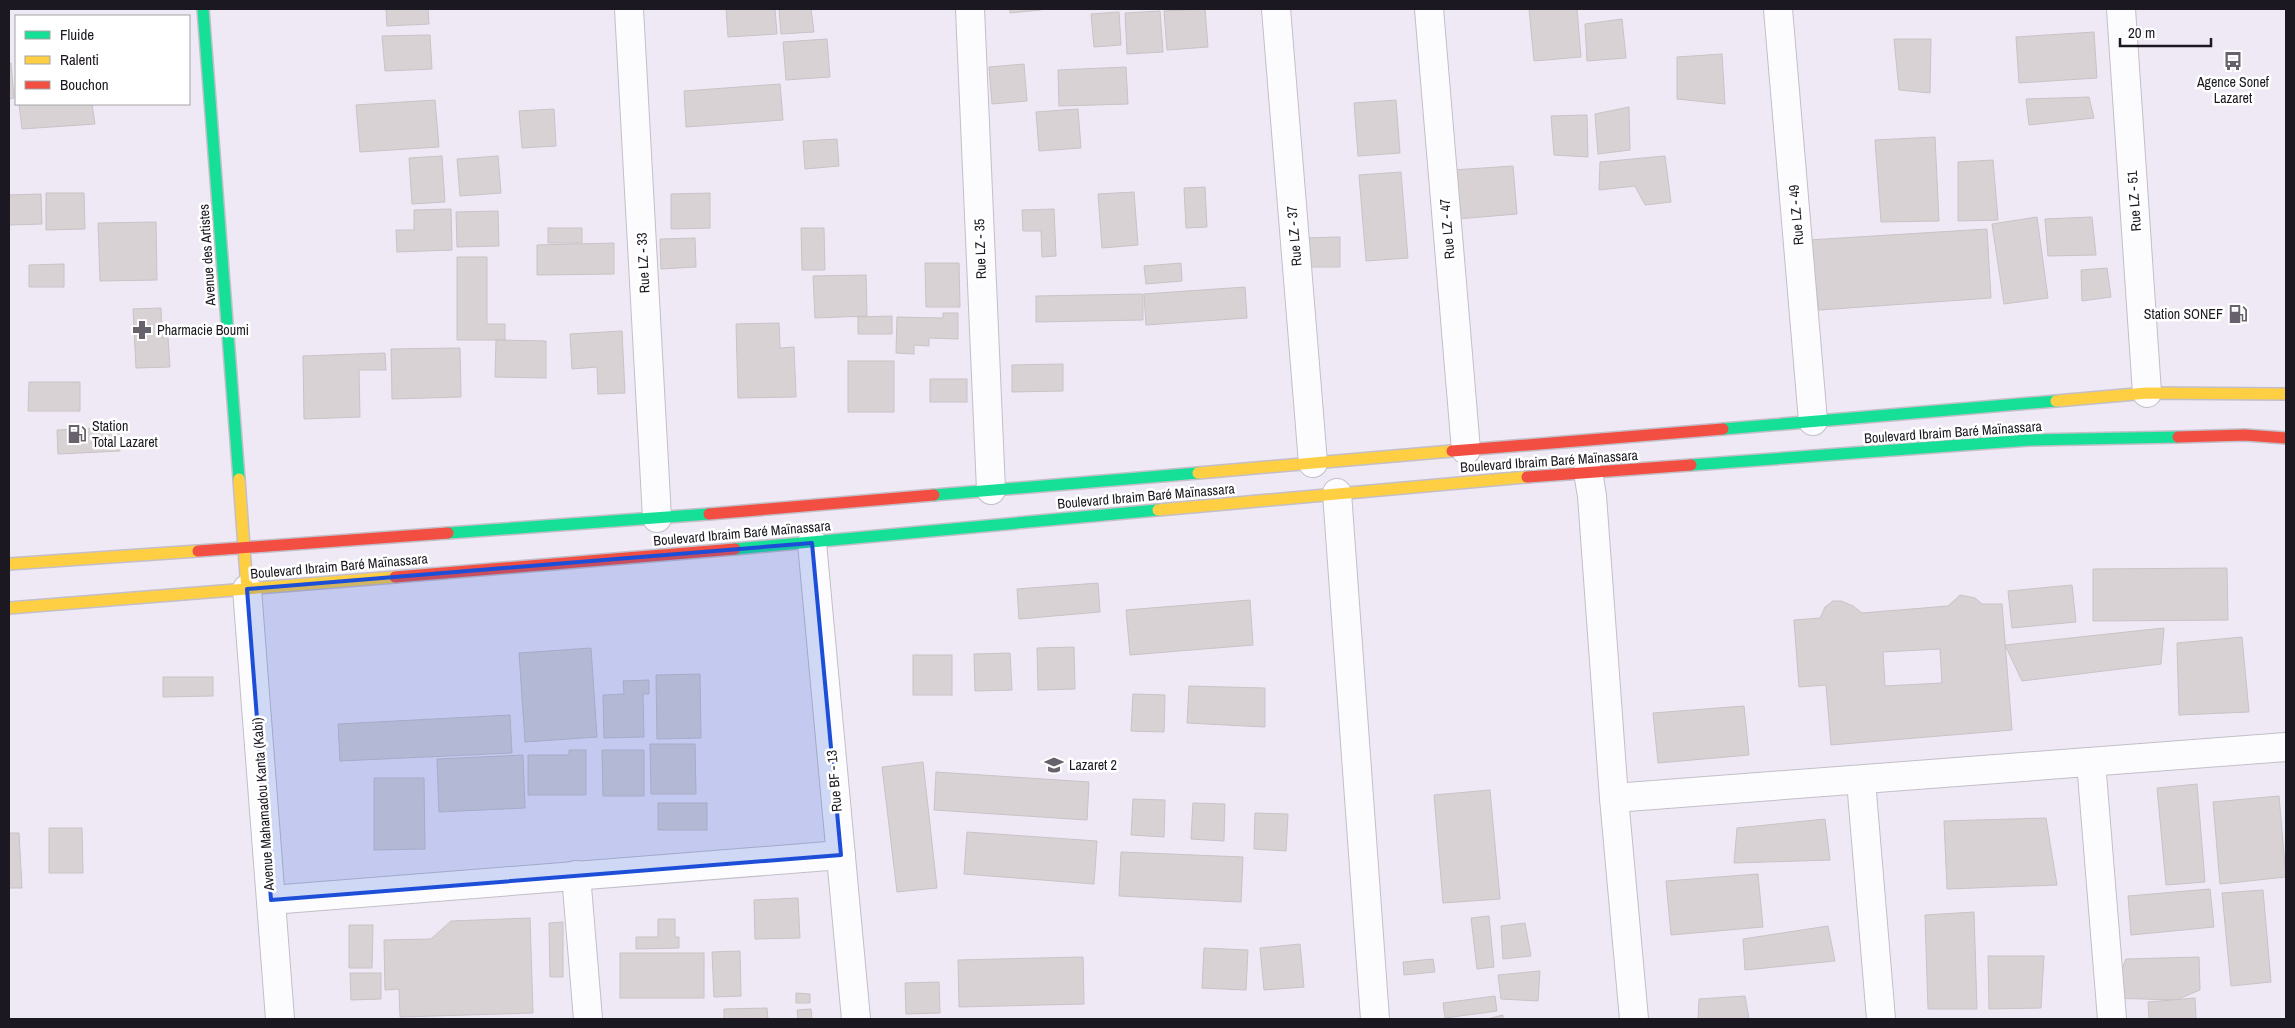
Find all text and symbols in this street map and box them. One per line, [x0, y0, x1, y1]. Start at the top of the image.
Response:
legend [15, 15, 190, 105]
scale bar [2120, 15, 2211, 47]
text: 20 m [2128, 22, 2155, 43]
text: Fluide [60, 24, 94, 45]
text: Ralenti [60, 49, 99, 70]
bus stop icon: Agence Sonef Lazaret [2222, 50, 2244, 72]
place label: Agence Sonef Lazaret [2196, 73, 2270, 107]
text: Bouchon [60, 74, 109, 95]
street label: Rue LZ - 51 [2123, 170, 2145, 232]
street label: Rue LZ - 49 [1784, 184, 1808, 246]
street label: Rue LZ - 47 [1435, 198, 1459, 260]
street label: Avenue des Artistes [194, 203, 220, 307]
street label: Rue LZ - 37 [1282, 205, 1306, 267]
street label: Rue LZ - 35 [970, 218, 990, 280]
street label: Rue LZ - 33 [632, 232, 654, 294]
fuel station icon: Station SONEF [2227, 303, 2249, 325]
place label: Station SONEF [2144, 305, 2223, 323]
pharmacy icon: Pharmacie Boumi [131, 319, 153, 341]
place label: Pharmacie Boumi [157, 321, 249, 339]
place label: Station Total Lazaret [92, 417, 158, 451]
street label: Boulevard Ibraim Baré Maïnassara [1864, 417, 2043, 447]
fuel station icon: Station Total Lazaret [66, 423, 88, 445]
street label: Boulevard Ibraim Baré Maïnassara [1460, 446, 1639, 476]
street label: Boulevard Ibraim Baré Maïnassara [1057, 479, 1236, 513]
street label: Boulevard Ibraim Baré Maïnassara [653, 516, 832, 550]
street label: Boulevard Ibraim Baré Maïnassara [250, 549, 429, 583]
street label: Avenue Mahamadou Kanta (Kabi) [248, 717, 278, 892]
street label: Rue BF - 13 [822, 749, 846, 813]
school or university icon: Lazaret 2 [1043, 754, 1065, 776]
place label: Lazaret 2 [1069, 756, 1117, 774]

